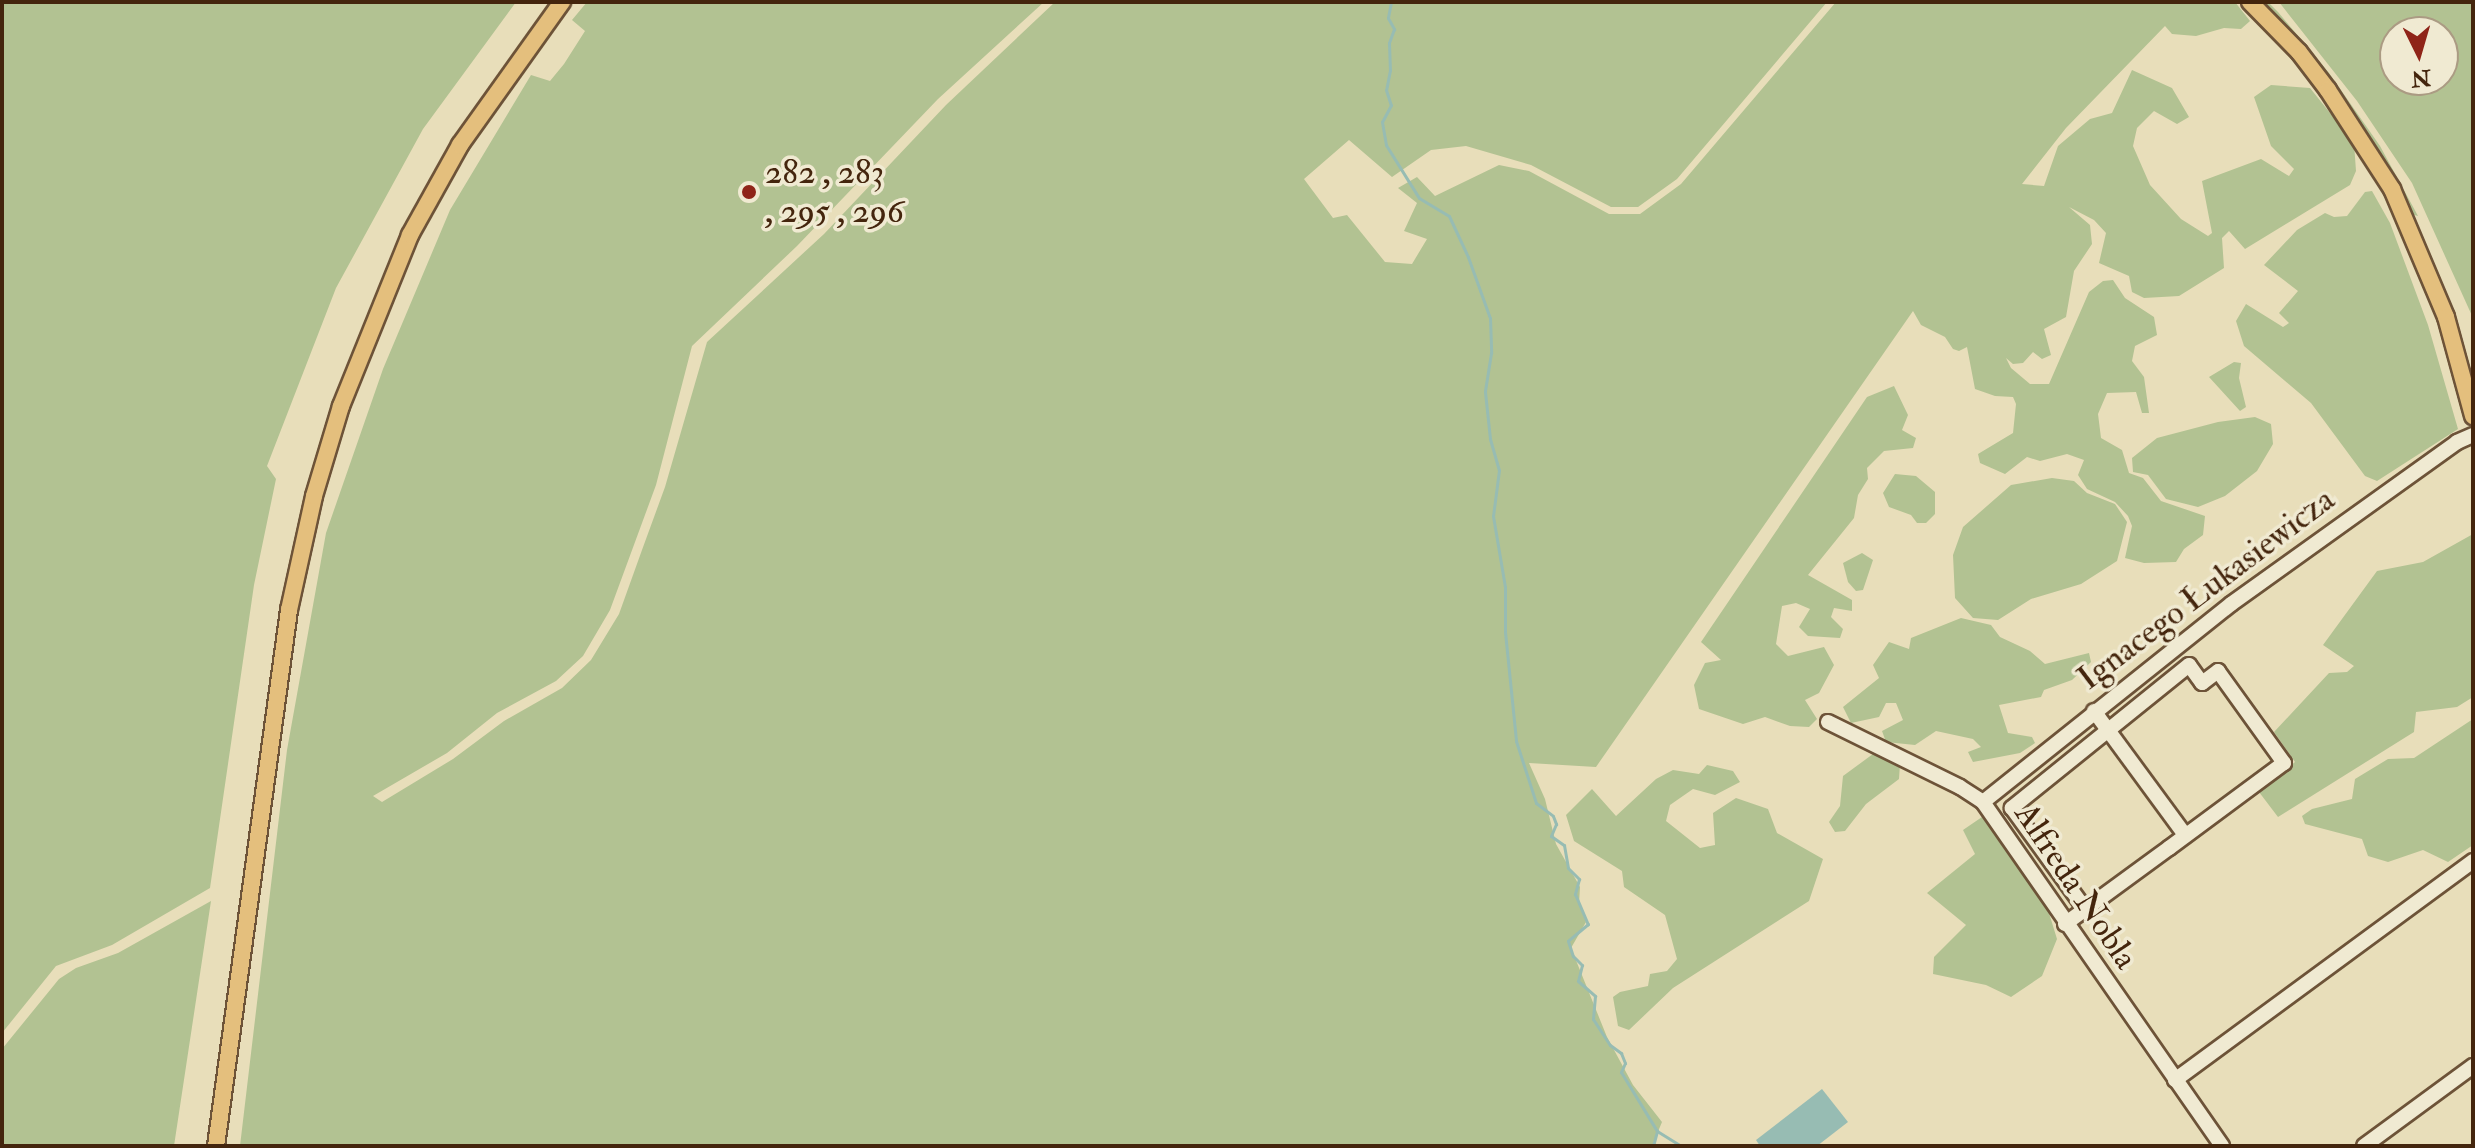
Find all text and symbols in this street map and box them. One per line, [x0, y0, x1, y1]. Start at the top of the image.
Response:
north arrow [2379, 16, 2459, 96]
text: N [2410, 63, 2432, 93]
place label: 282 , 283 , 295 , 296 [765, 152, 904, 232]
marker: 282 , 283 , 295 , 296 [740, 183, 758, 201]
street label: Ignacego Łukasiewicza [2070, 479, 2342, 699]
street label: Alfreda Nobla [2006, 795, 2146, 977]

